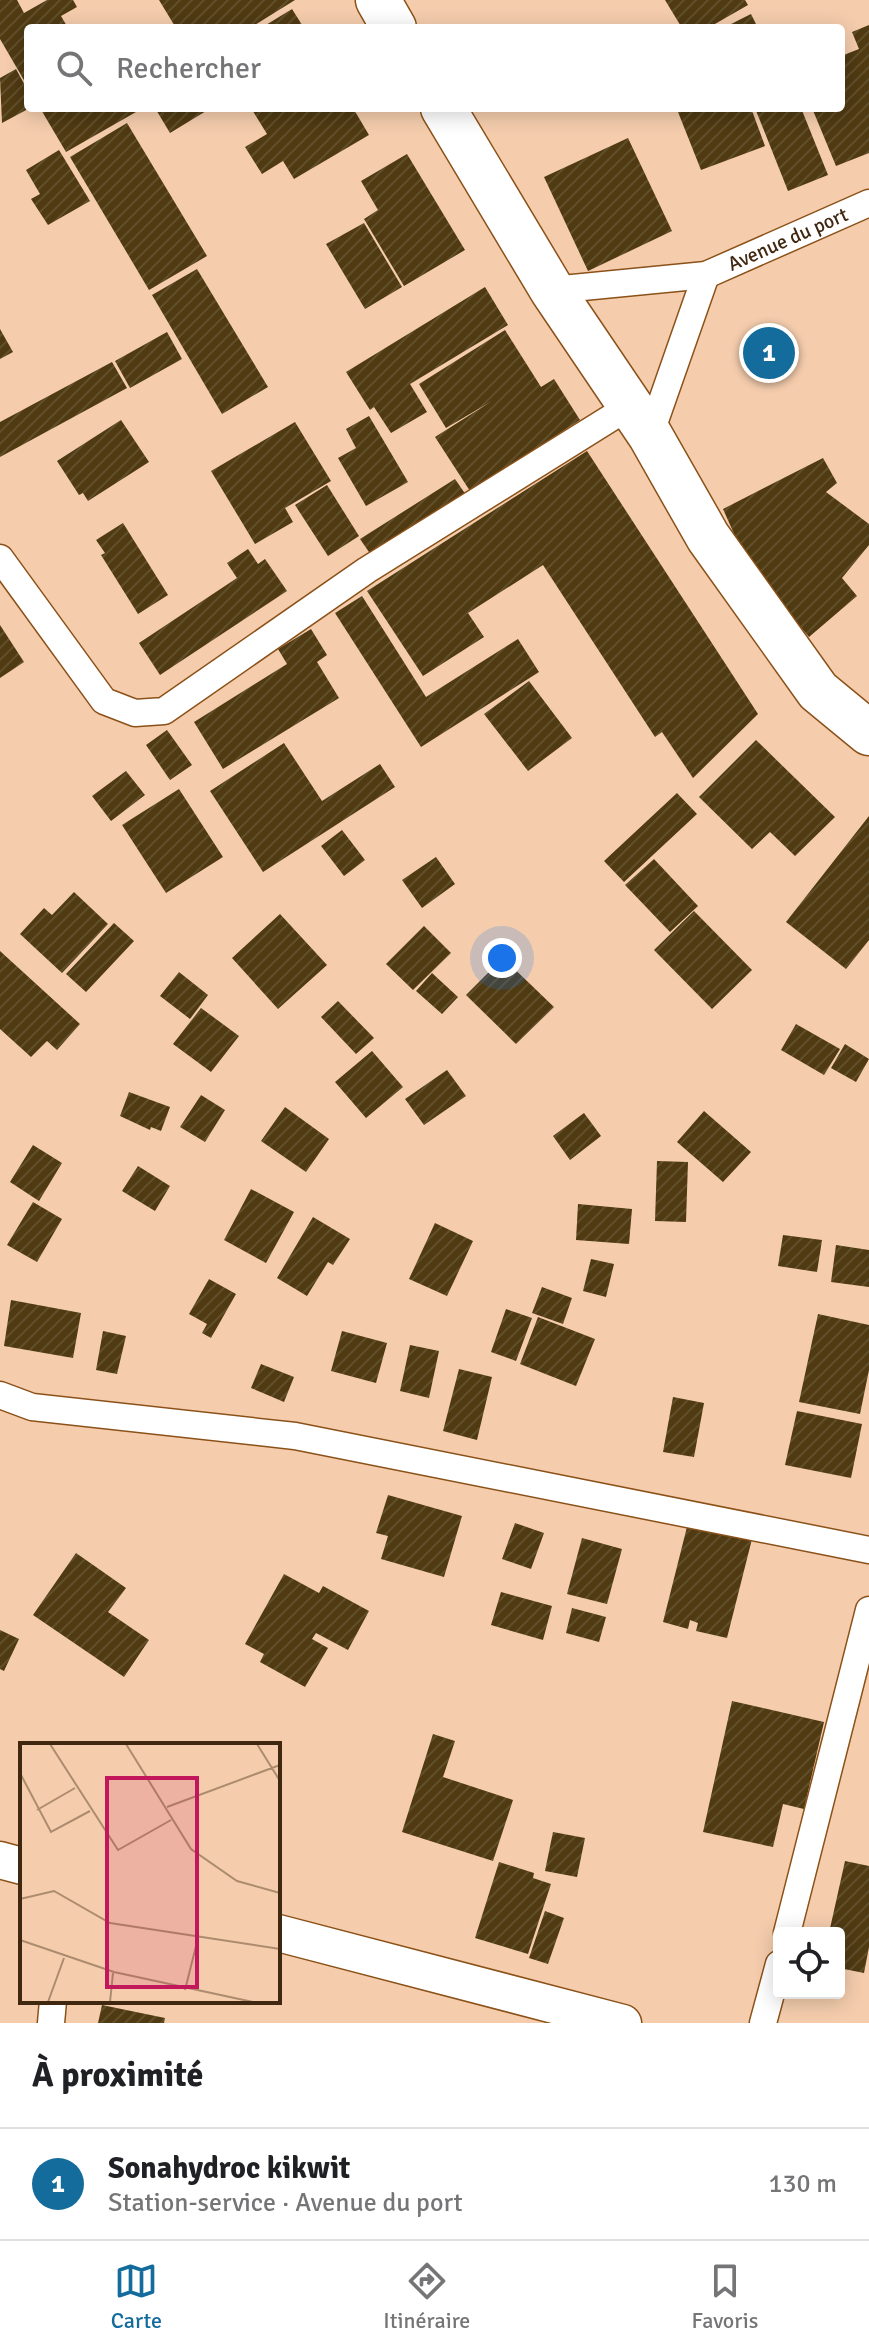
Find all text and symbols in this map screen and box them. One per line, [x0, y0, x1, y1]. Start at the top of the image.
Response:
search box [24, 24, 845, 112]
icon: search [52, 46, 96, 90]
text: Rechercher [116, 50, 261, 87]
street label: Avenue du port [724, 201, 852, 276]
pin: 1 [743, 323, 795, 383]
your location [482, 938, 522, 978]
inset map [20, 1743, 280, 2003]
map controls [773, 1927, 845, 1999]
button: locate [773, 1927, 845, 1999]
text: À proximité [32, 2054, 203, 2096]
text: Sonahydroc kikwit [108, 2150, 350, 2187]
text: 1 [51, 2168, 65, 2200]
text: 130 m [768, 2168, 837, 2200]
text: Station-service · Avenue du port [108, 2187, 463, 2219]
tab: Carte [111, 2259, 162, 2334]
tab: Itinéraire [383, 2259, 470, 2334]
tab: Favoris [692, 2259, 758, 2334]

